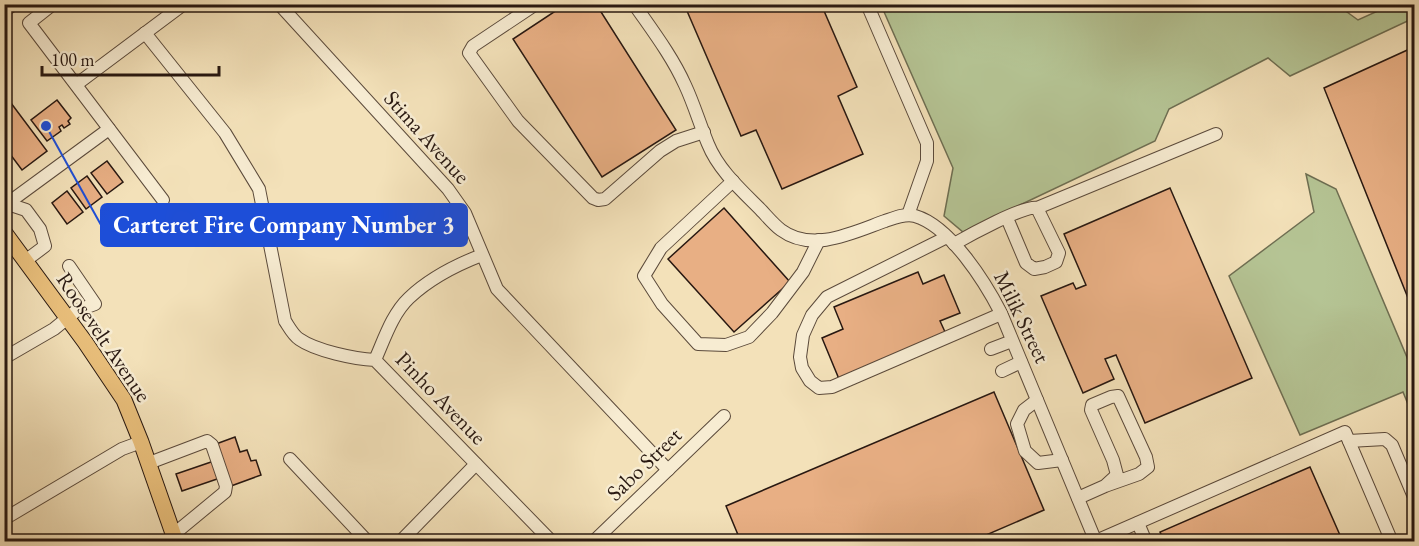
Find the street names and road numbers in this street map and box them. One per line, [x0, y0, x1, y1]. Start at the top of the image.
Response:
street label: Stima Avenue [377, 84, 477, 190]
street label: Roosevelt Avenue [50, 266, 158, 408]
street label: Milik Street [987, 266, 1057, 368]
street label: Pinho Avenue [389, 345, 493, 451]
street label: Sabo Street [600, 421, 688, 507]

